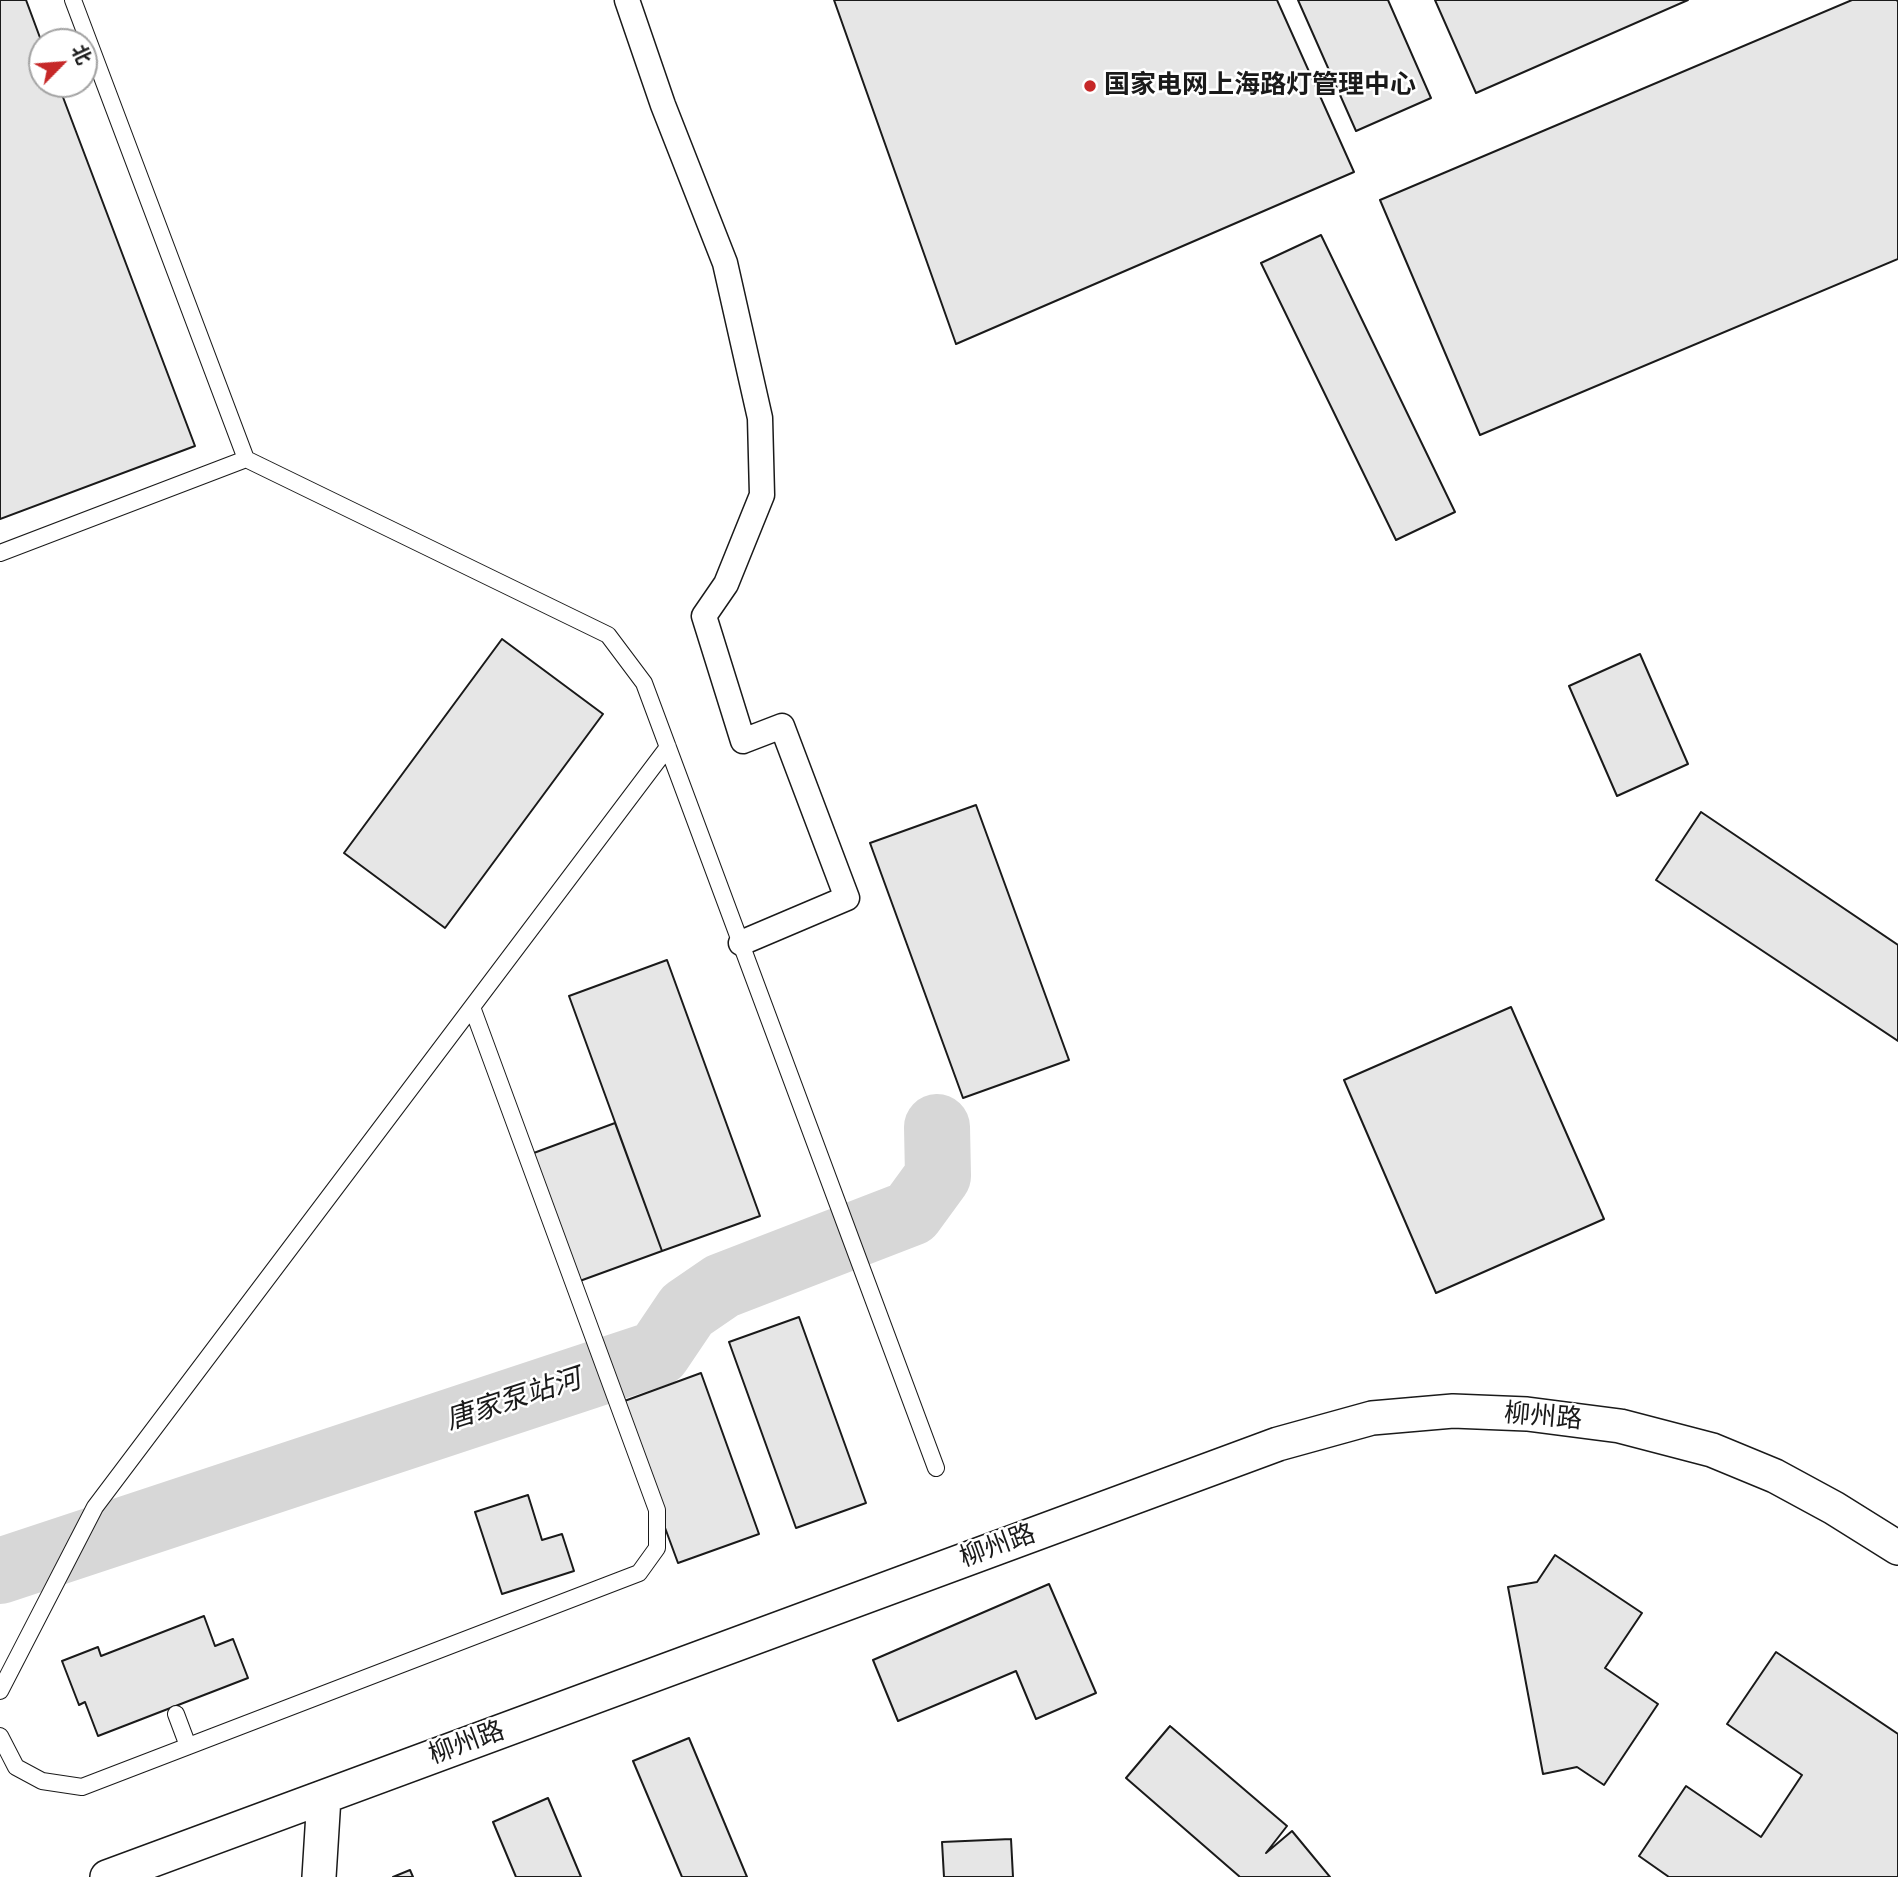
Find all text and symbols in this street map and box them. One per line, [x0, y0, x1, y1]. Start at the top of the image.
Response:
north arrow [28, 28, 98, 98]
text: 北 [66, 41, 95, 68]
place label: 国家电网上海路灯管理中心 [1104, 70, 1416, 102]
marker: 国家电网上海路灯管理中心 [1082, 78, 1098, 94]
water label: 唐家泵站河 [442, 1363, 586, 1439]
street label: 柳州路 [1503, 1399, 1583, 1437]
street label: 柳州路 [956, 1519, 1040, 1575]
street label: 柳州路 [425, 1716, 509, 1772]

